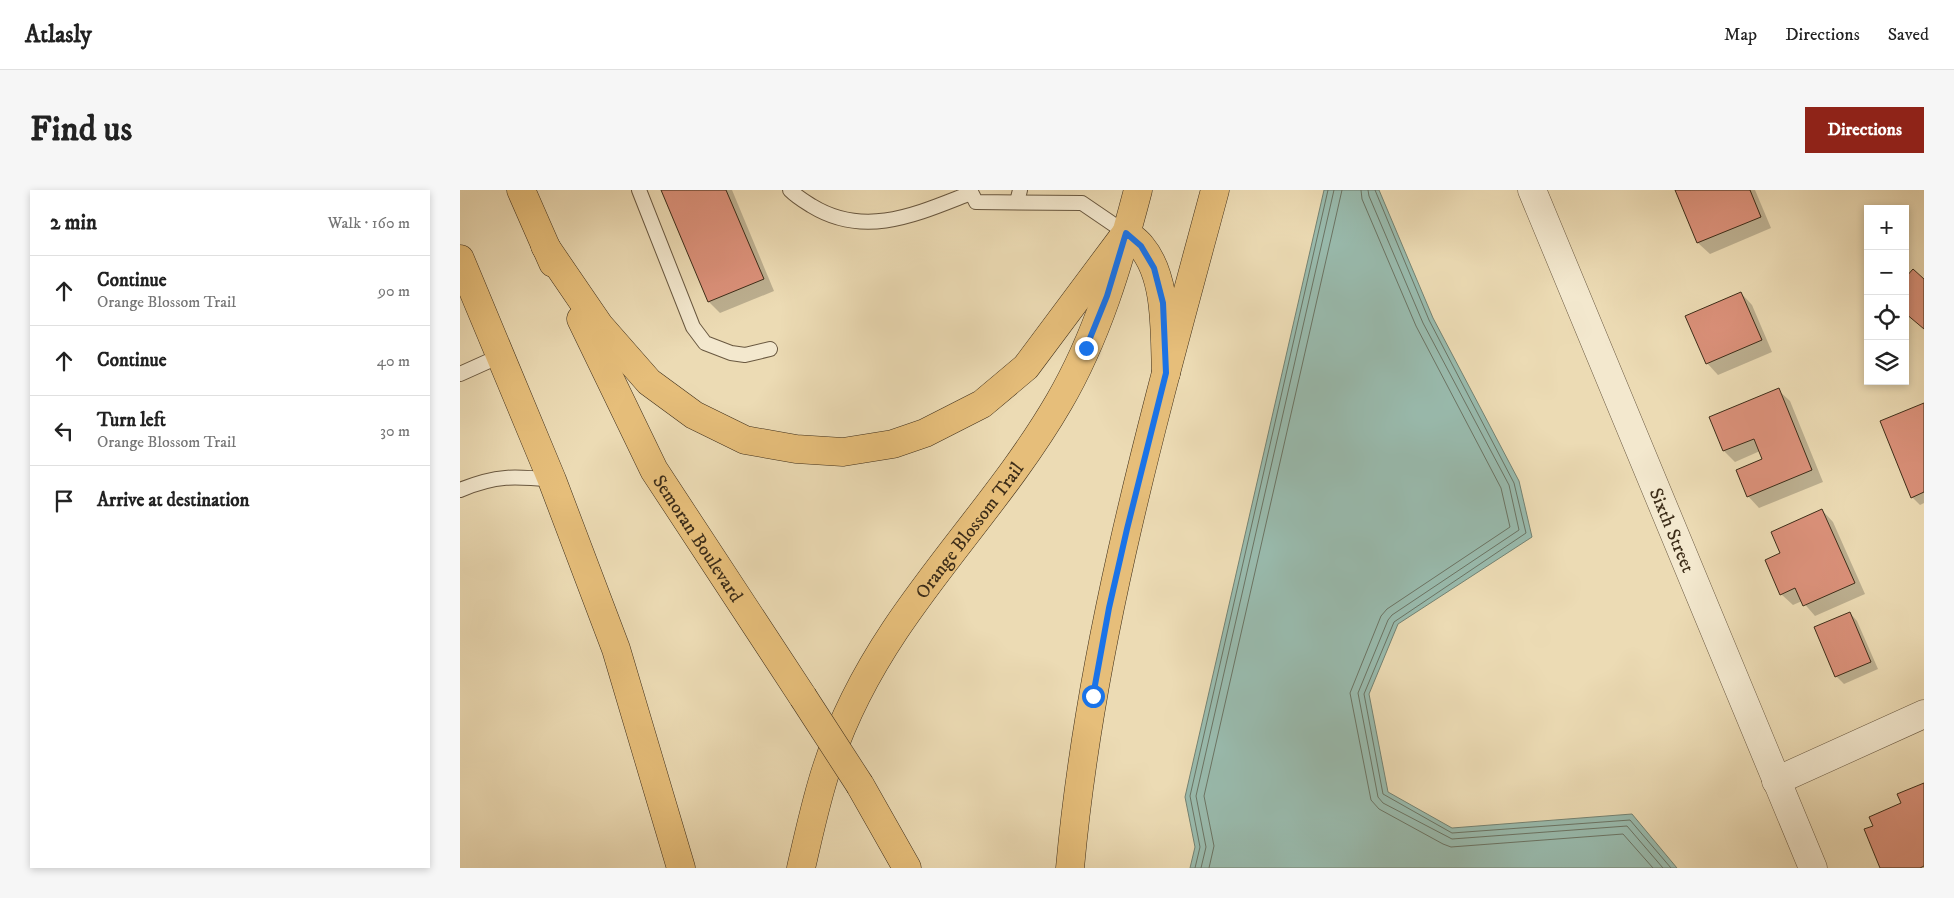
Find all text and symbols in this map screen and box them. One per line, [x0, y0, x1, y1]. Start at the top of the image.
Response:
text: Atlasly [25, 20, 92, 50]
text: Map [1724, 24, 1757, 46]
text: Directions [1785, 24, 1860, 46]
text: Saved [1888, 24, 1929, 46]
button: Directions [1805, 107, 1924, 153]
text: Find us [30, 108, 132, 152]
map controls [1864, 205, 1909, 385]
button: + [1864, 205, 1909, 250]
text: 2 min [50, 210, 97, 236]
text: Walk · 160 m [328, 213, 410, 233]
button: − [1864, 250, 1909, 295]
text: Continue [97, 269, 167, 292]
icon: ahead [50, 277, 78, 305]
text: 90 m [378, 281, 410, 301]
text: Orange Blossom Trail [97, 292, 236, 312]
button: locate [1864, 295, 1909, 340]
route end [1075, 337, 1098, 360]
button: layers [1864, 340, 1909, 385]
icon: ahead [50, 347, 78, 375]
text: Continue [97, 349, 167, 372]
text: 40 m [377, 351, 410, 371]
text: Turn left [97, 409, 166, 432]
icon: left [50, 417, 78, 445]
text: 30 m [380, 421, 410, 441]
text: Orange Blossom Trail [97, 432, 236, 452]
street label: Orange Blossom Trail [911, 458, 1029, 604]
street label: Semoran Boulevard [647, 471, 748, 607]
street label: Sixth Street [1644, 485, 1699, 576]
icon: arrive [50, 487, 78, 515]
text: Arrive at destination [97, 489, 249, 512]
route start [1082, 685, 1105, 708]

